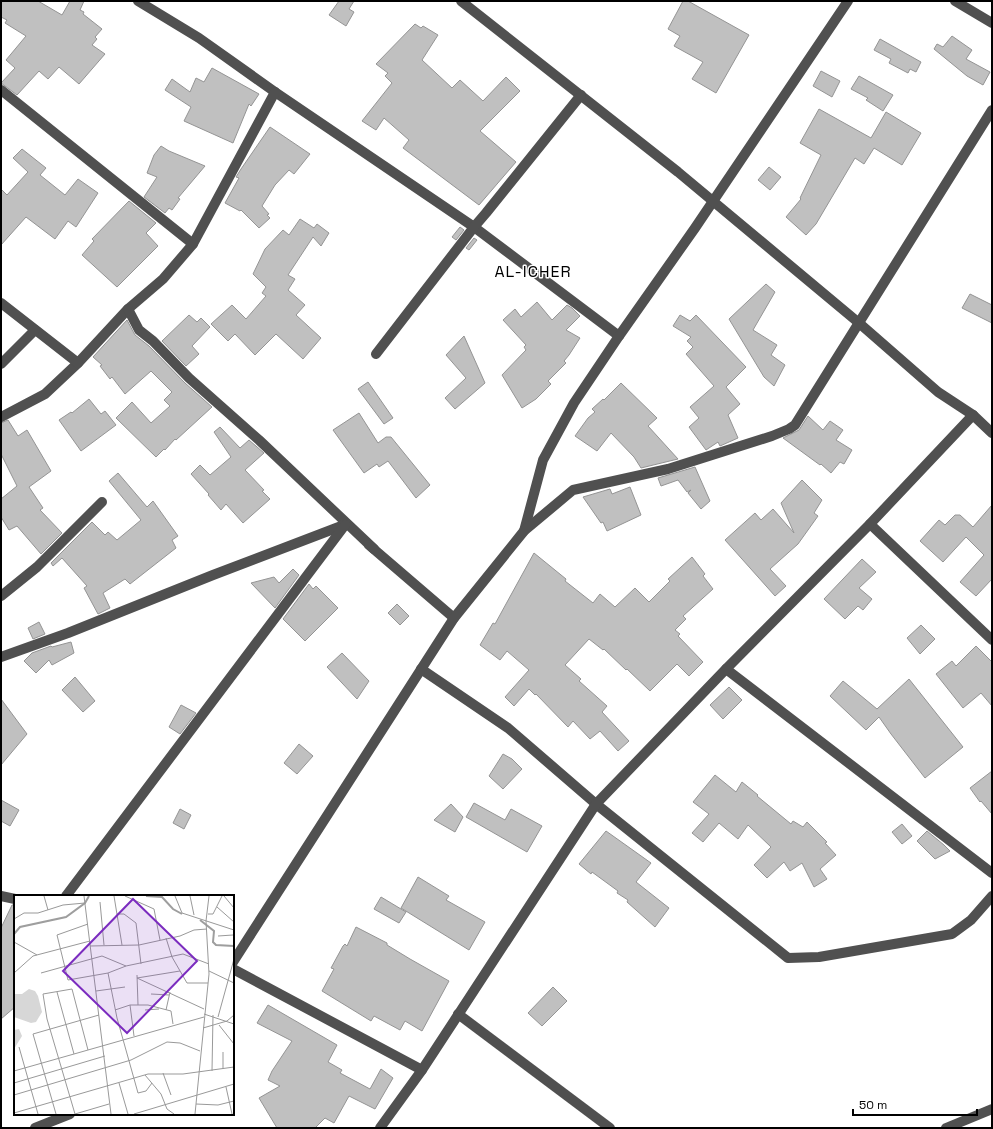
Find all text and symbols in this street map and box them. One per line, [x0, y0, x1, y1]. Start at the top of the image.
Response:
district label: AL-ICHER [494, 261, 572, 282]
inset map [14, 895, 234, 1115]
scale bar [853, 1091, 977, 1117]
text: 50 m [859, 1097, 887, 1113]

